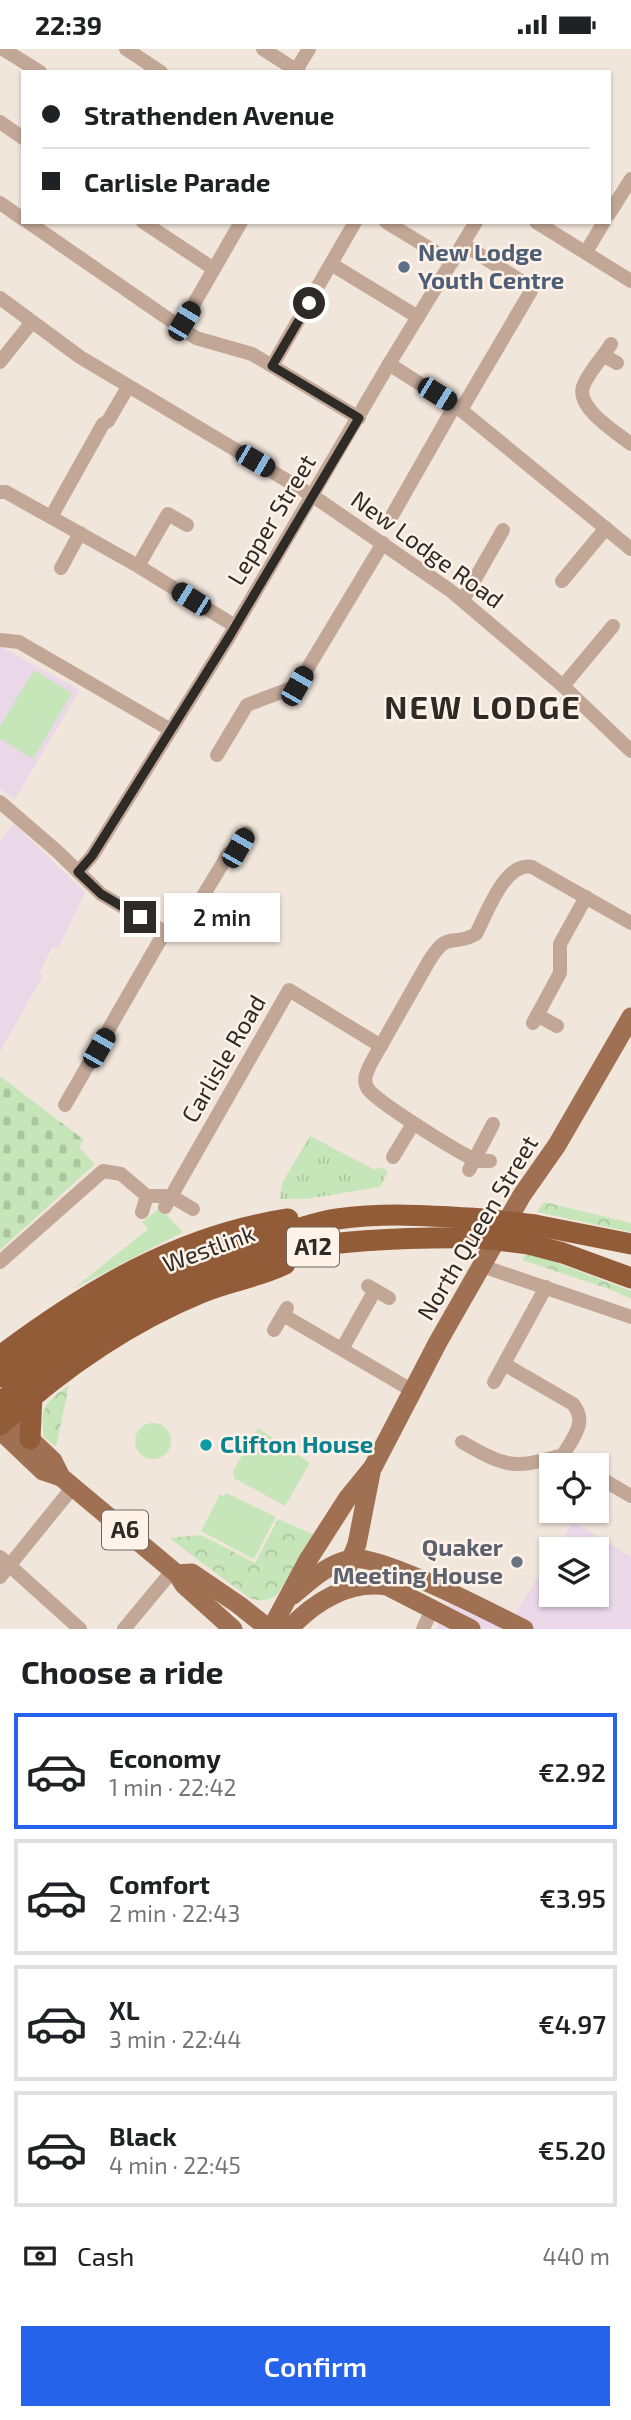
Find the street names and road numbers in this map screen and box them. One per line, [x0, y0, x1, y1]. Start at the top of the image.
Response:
street label: Lepper Street [220, 449, 321, 590]
street label: New Lodge Road [346, 484, 510, 614]
street label: Carlisle Road [175, 989, 271, 1127]
street label: North Queen Street [410, 1130, 543, 1325]
street label: Westlink [159, 1218, 258, 1278]
road number: A12 [287, 1227, 339, 1267]
road number: A6 [102, 1511, 148, 1549]

